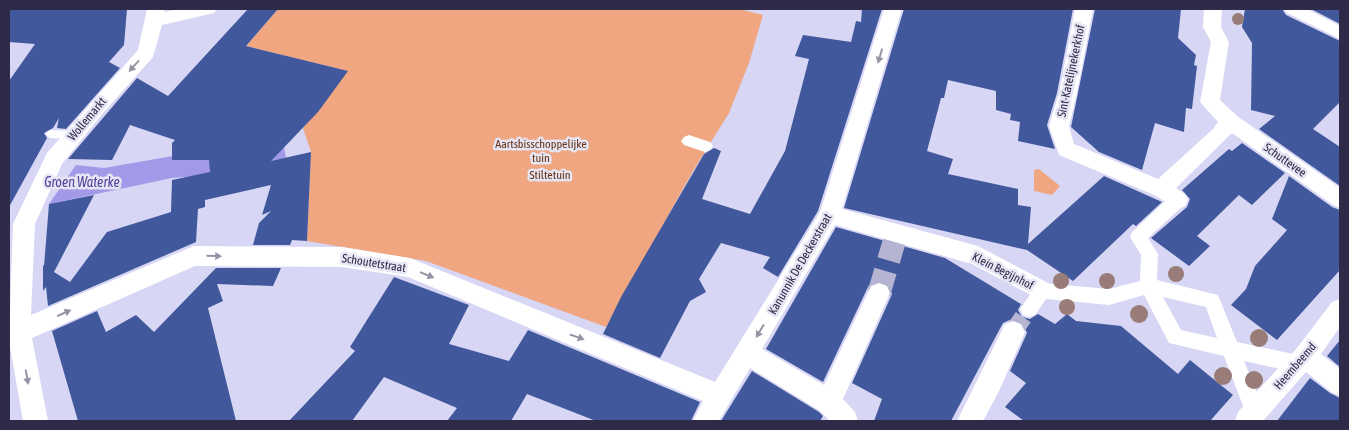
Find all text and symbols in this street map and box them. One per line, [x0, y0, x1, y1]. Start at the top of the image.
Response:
street label: Sint-Katelijnekerkhof [1054, 23, 1088, 118]
one-way arrow [876, 48, 884, 63]
one-way arrow [128, 60, 139, 73]
street label: Wollemarkt [65, 94, 109, 143]
park label: Aartsbisschoppelijke tuin [495, 137, 587, 165]
street label: Schuttevee [1261, 140, 1309, 180]
park label: Stiltetuin [529, 168, 571, 182]
water label: Groen Waterke [44, 174, 120, 190]
street label: Kanunnik De Deckerstraat [765, 211, 835, 317]
street label: Klein Begijnhof [970, 250, 1037, 293]
street label: Schoutetstraat [341, 251, 408, 275]
one-way arrow [206, 252, 222, 260]
one-way arrow [420, 272, 434, 280]
one-way arrow [57, 308, 71, 316]
one-way arrow [756, 325, 765, 338]
one-way arrow [570, 333, 585, 341]
street label: Heembeemd [1271, 340, 1319, 392]
one-way arrow [23, 369, 31, 385]

